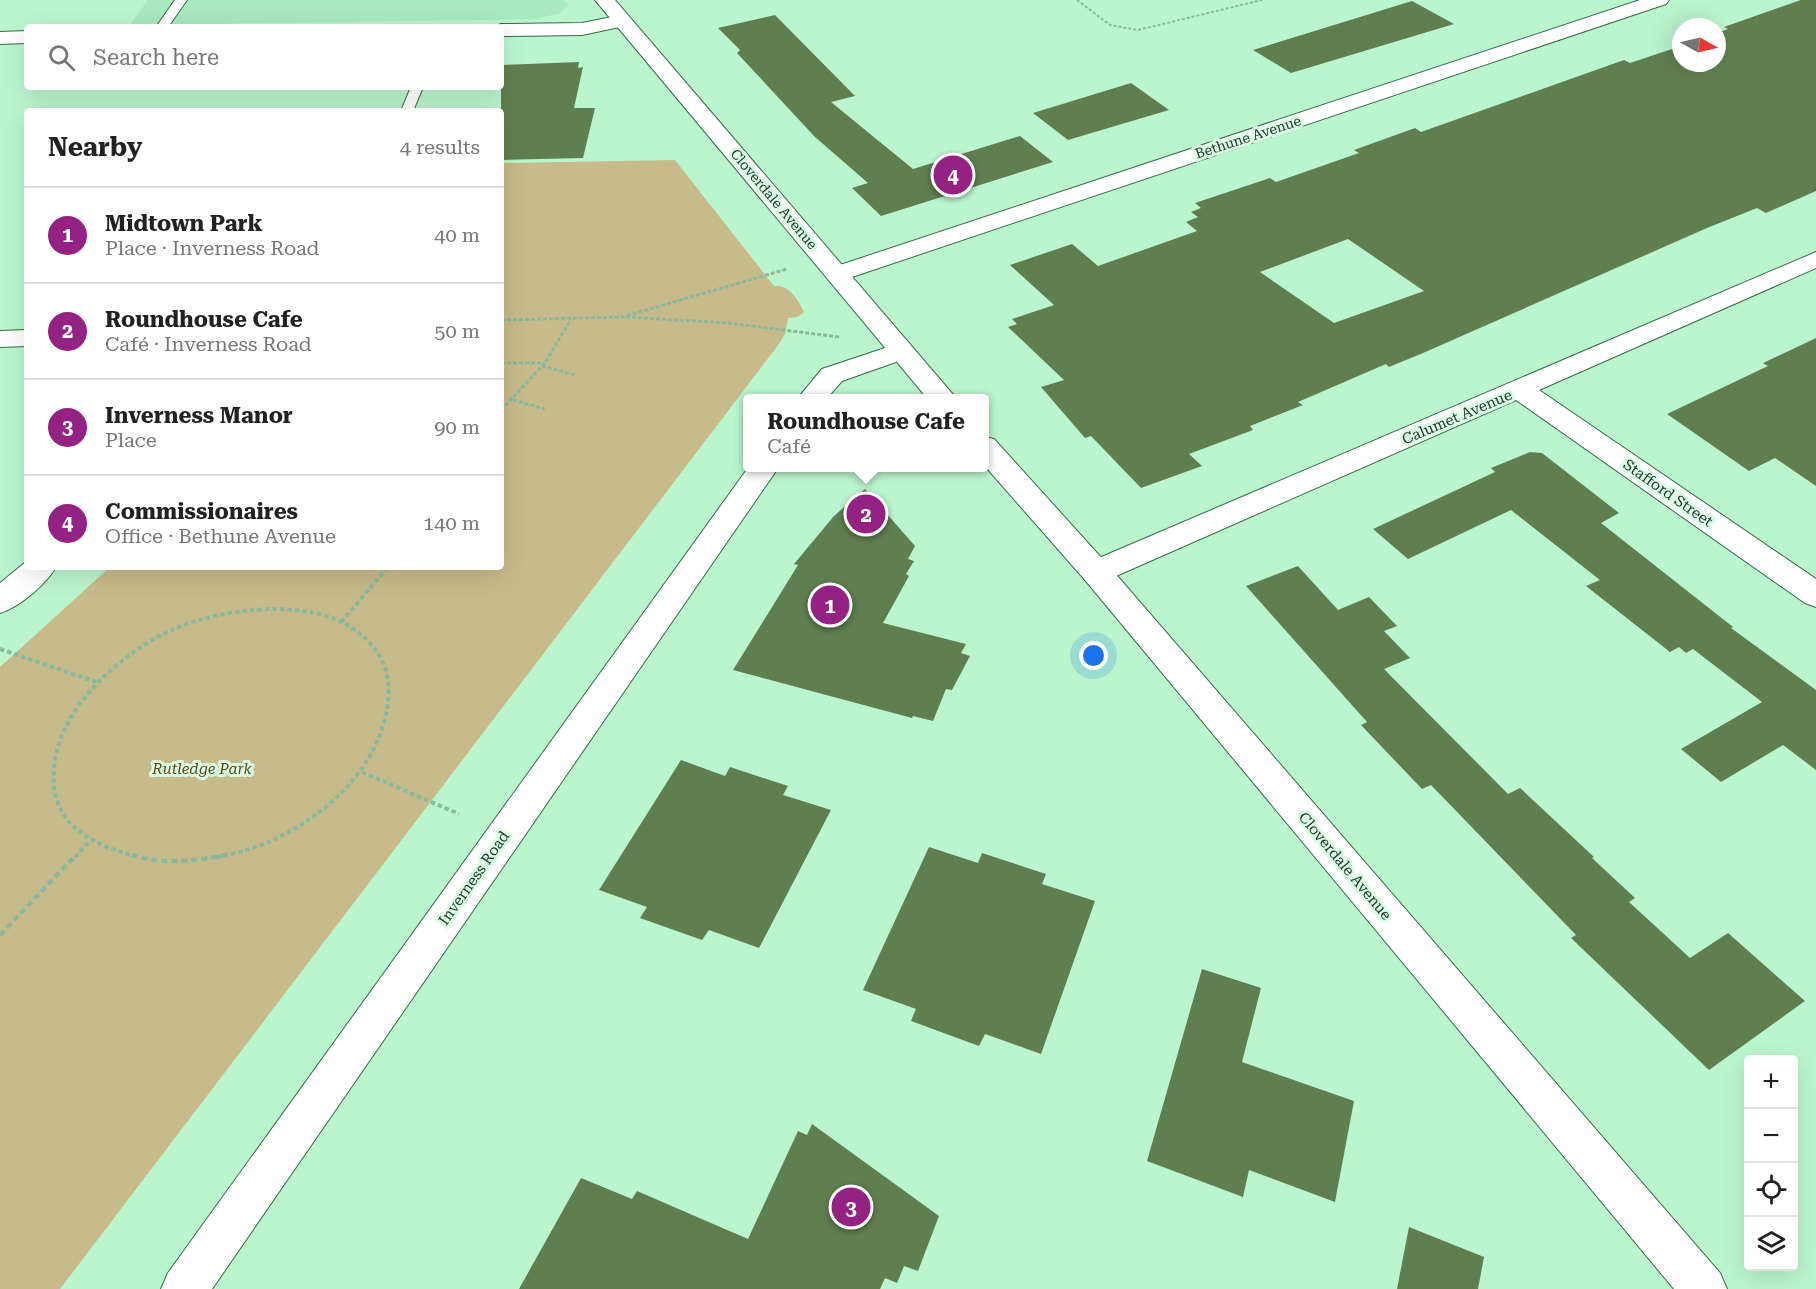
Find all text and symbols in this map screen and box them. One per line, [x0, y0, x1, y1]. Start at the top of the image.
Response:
north arrow [1672, 18, 1726, 72]
search box [24, 24, 504, 90]
icon: search [45, 41, 78, 74]
text: Search here [93, 45, 219, 70]
street label: Bethune Avenue [1193, 112, 1303, 162]
text: Nearby [48, 132, 142, 162]
text: 4 results [400, 135, 480, 159]
street label: Cloverdale Avenue [727, 146, 821, 253]
pin: 4 [934, 152, 972, 198]
text: Midtown Park [105, 211, 263, 236]
text: 1 [62, 223, 73, 247]
text: 40 m [434, 223, 480, 247]
text: Place · Inverness Road [105, 236, 319, 260]
text: Roundhouse Cafe [105, 307, 303, 332]
text: 2 [62, 319, 73, 343]
text: 50 m [434, 319, 480, 343]
text: Café · Inverness Road [105, 332, 312, 356]
street label: Calumet Avenue [1399, 386, 1515, 448]
popup [743, 394, 989, 472]
text: Inverness Manor [105, 403, 293, 428]
text: Roundhouse Cafe [767, 409, 965, 434]
text: 3 [62, 415, 73, 439]
text: 90 m [434, 415, 480, 439]
text: Place [105, 428, 157, 452]
text: Café [767, 434, 811, 458]
street label: Stafford Street [1620, 455, 1717, 531]
pin: 2 [846, 492, 886, 536]
text: Commissionaires [105, 499, 298, 524]
text: 4 [62, 511, 73, 535]
text: 140 m [423, 511, 480, 535]
text: Office · Bethune Avenue [105, 524, 336, 548]
pin: 1 [810, 582, 850, 628]
your location [1079, 641, 1108, 670]
park label: Rutledge Park [151, 760, 253, 778]
street label: Cloverdale Avenue [1295, 808, 1395, 924]
street label: Inverness Road [435, 827, 513, 928]
map controls [1744, 1055, 1798, 1271]
button: + [1744, 1055, 1798, 1109]
button: − [1744, 1109, 1798, 1163]
button: locate [1744, 1163, 1798, 1217]
pin: 3 [832, 1184, 870, 1230]
button: layers [1744, 1217, 1798, 1271]

